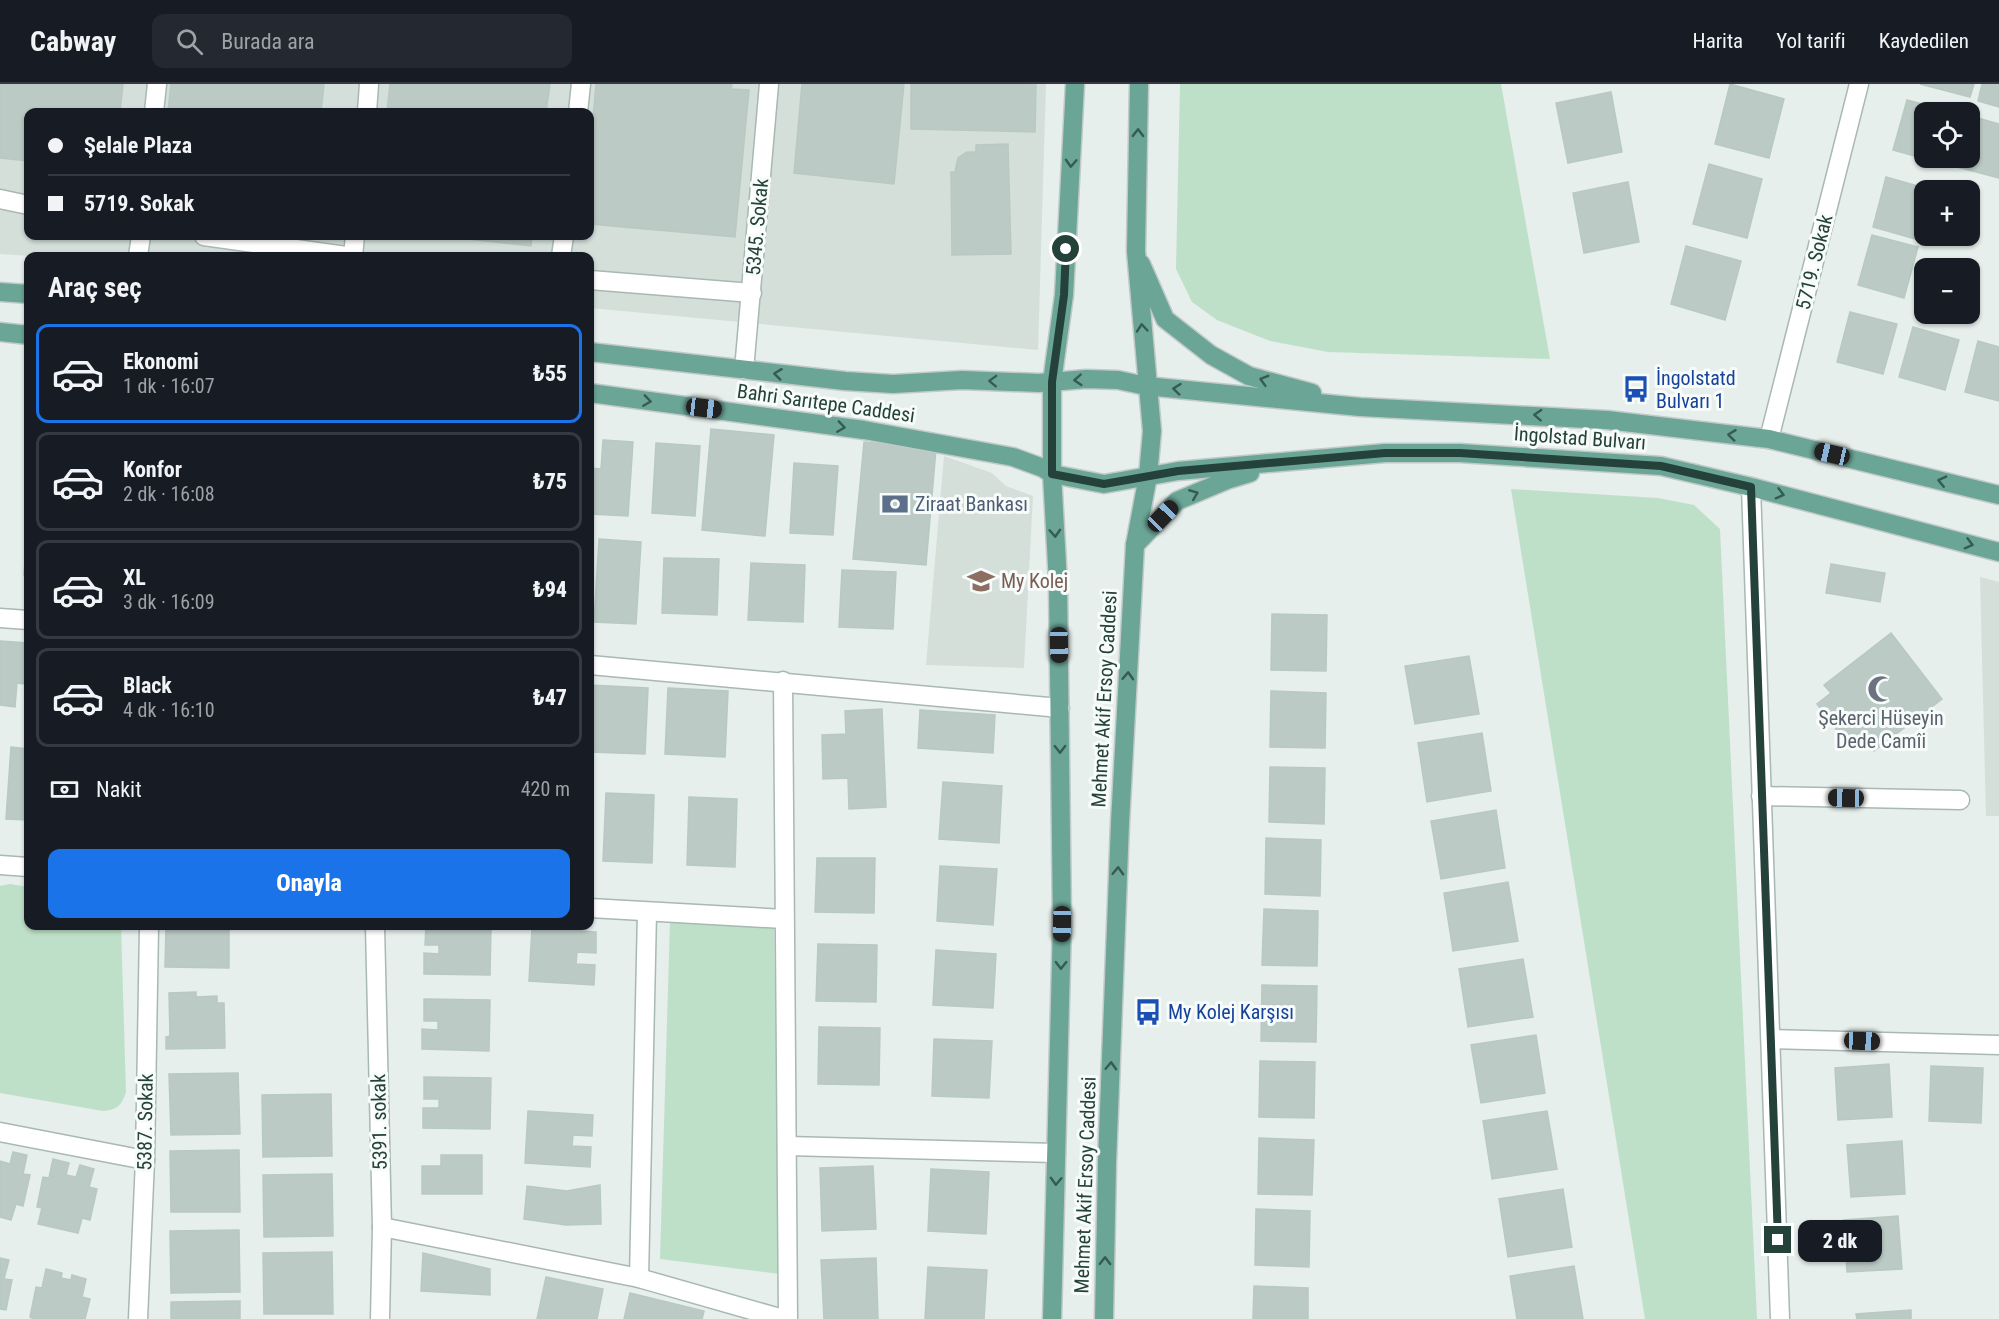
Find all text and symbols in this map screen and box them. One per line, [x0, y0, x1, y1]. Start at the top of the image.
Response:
search box [152, 14, 572, 68]
text: Cabway [30, 25, 116, 58]
icon: search [173, 25, 206, 58]
text: Burada ara [221, 29, 315, 54]
text: Harita [1693, 29, 1743, 53]
text: Yol tarifi [1776, 29, 1846, 53]
text: Kaydedilen [1879, 29, 1969, 53]
map controls [1914, 102, 1980, 324]
button: locate [1914, 102, 1980, 168]
one-way arrow [1132, 129, 1144, 138]
text: Şelale Plaza [84, 133, 192, 158]
one-way arrow [1064, 159, 1077, 168]
street label: 5345. Sokak [741, 177, 773, 277]
button: + [1914, 180, 1980, 246]
text: 5719. Sokak [84, 191, 194, 216]
street label: 5719. Sokak [1791, 212, 1837, 312]
route start [1052, 235, 1079, 262]
button: − [1914, 258, 1980, 324]
text: Araç seç [48, 272, 142, 304]
one-way arrow [1136, 323, 1149, 332]
icon: car [51, 347, 105, 401]
text: Ekonomi [123, 349, 199, 374]
text: ₺55 [533, 361, 567, 386]
place label: İngolstatd Bulvarı 1 [1656, 366, 1736, 413]
one-way arrow [773, 368, 782, 381]
one-way arrow [1074, 373, 1083, 386]
text: 1 dk · 16:07 [123, 374, 215, 398]
bus stop icon: İngolstatd Bulvarı 1 [1621, 374, 1651, 404]
one-way arrow [989, 375, 998, 388]
one-way arrow [1259, 375, 1269, 387]
street label: Bahri Sarıtepe Caddesi [736, 379, 916, 427]
one-way arrow [1172, 383, 1181, 396]
one-way arrow [643, 394, 652, 407]
car [685, 397, 723, 419]
one-way arrow [1533, 409, 1542, 422]
one-way arrow [836, 420, 845, 432]
street label: İngolstad Bulvarı [1513, 421, 1647, 455]
one-way arrow [1727, 429, 1736, 441]
car [1812, 441, 1852, 467]
icon: car [51, 455, 105, 509]
text: Konfor [123, 457, 182, 482]
text: ₺75 [533, 469, 567, 494]
one-way arrow [1938, 475, 1948, 488]
text: 2 dk · 16:08 [123, 482, 215, 506]
one-way arrow [1774, 487, 1785, 499]
bank icon: Ziraat Bankası [880, 489, 910, 519]
one-way arrow [1188, 489, 1199, 501]
place label: Ziraat Bankası [915, 492, 1028, 516]
car [1144, 497, 1182, 535]
one-way arrow [1049, 528, 1062, 537]
one-way arrow [1963, 537, 1973, 549]
icon: car [51, 563, 105, 617]
text: XL [123, 565, 146, 590]
school or university icon: My Kolej [966, 566, 996, 596]
place label: My Kolej [1001, 569, 1068, 593]
text: ₺94 [533, 577, 567, 602]
text: 3 dk · 16:09 [123, 590, 215, 614]
street label: Mehmet Akif Ersoy Caddesi [1086, 590, 1122, 808]
car [1050, 627, 1068, 663]
icon: car [51, 671, 105, 725]
one-way arrow [1121, 671, 1134, 680]
text: Black [123, 673, 172, 698]
mosque icon: Şekerci Hüseyin Dede Camîi [1866, 674, 1896, 704]
text: ₺47 [533, 685, 567, 710]
text: 4 dk · 16:10 [123, 698, 215, 722]
place label: Şekerci Hüseyin Dede Camîi [1818, 706, 1944, 753]
one-way arrow [1054, 744, 1067, 753]
icon: cash [48, 773, 81, 806]
text: Nakit [96, 777, 142, 802]
text: 420 m [521, 777, 570, 801]
car [1828, 789, 1864, 807]
button: Onayla [48, 849, 570, 918]
one-way arrow [1112, 866, 1125, 875]
car [1053, 906, 1071, 942]
one-way arrow [1055, 960, 1067, 969]
bus stop icon: My Kolej Karşısı [1133, 997, 1163, 1027]
place label: My Kolej Karşısı [1168, 1000, 1294, 1024]
car [1844, 1031, 1880, 1051]
one-way arrow [1105, 1061, 1118, 1070]
street label: 5387. Sokak [132, 1073, 158, 1171]
street label: 5391. sokak [366, 1074, 392, 1170]
street label: Mehmet Akif Ersoy Caddesi [1069, 1076, 1101, 1294]
one-way arrow [1049, 1176, 1062, 1185]
callout: 2 dk [1799, 1219, 1883, 1261]
route end [1764, 1226, 1791, 1253]
text: 2 dk [1823, 1229, 1857, 1253]
one-way arrow [1099, 1256, 1111, 1265]

